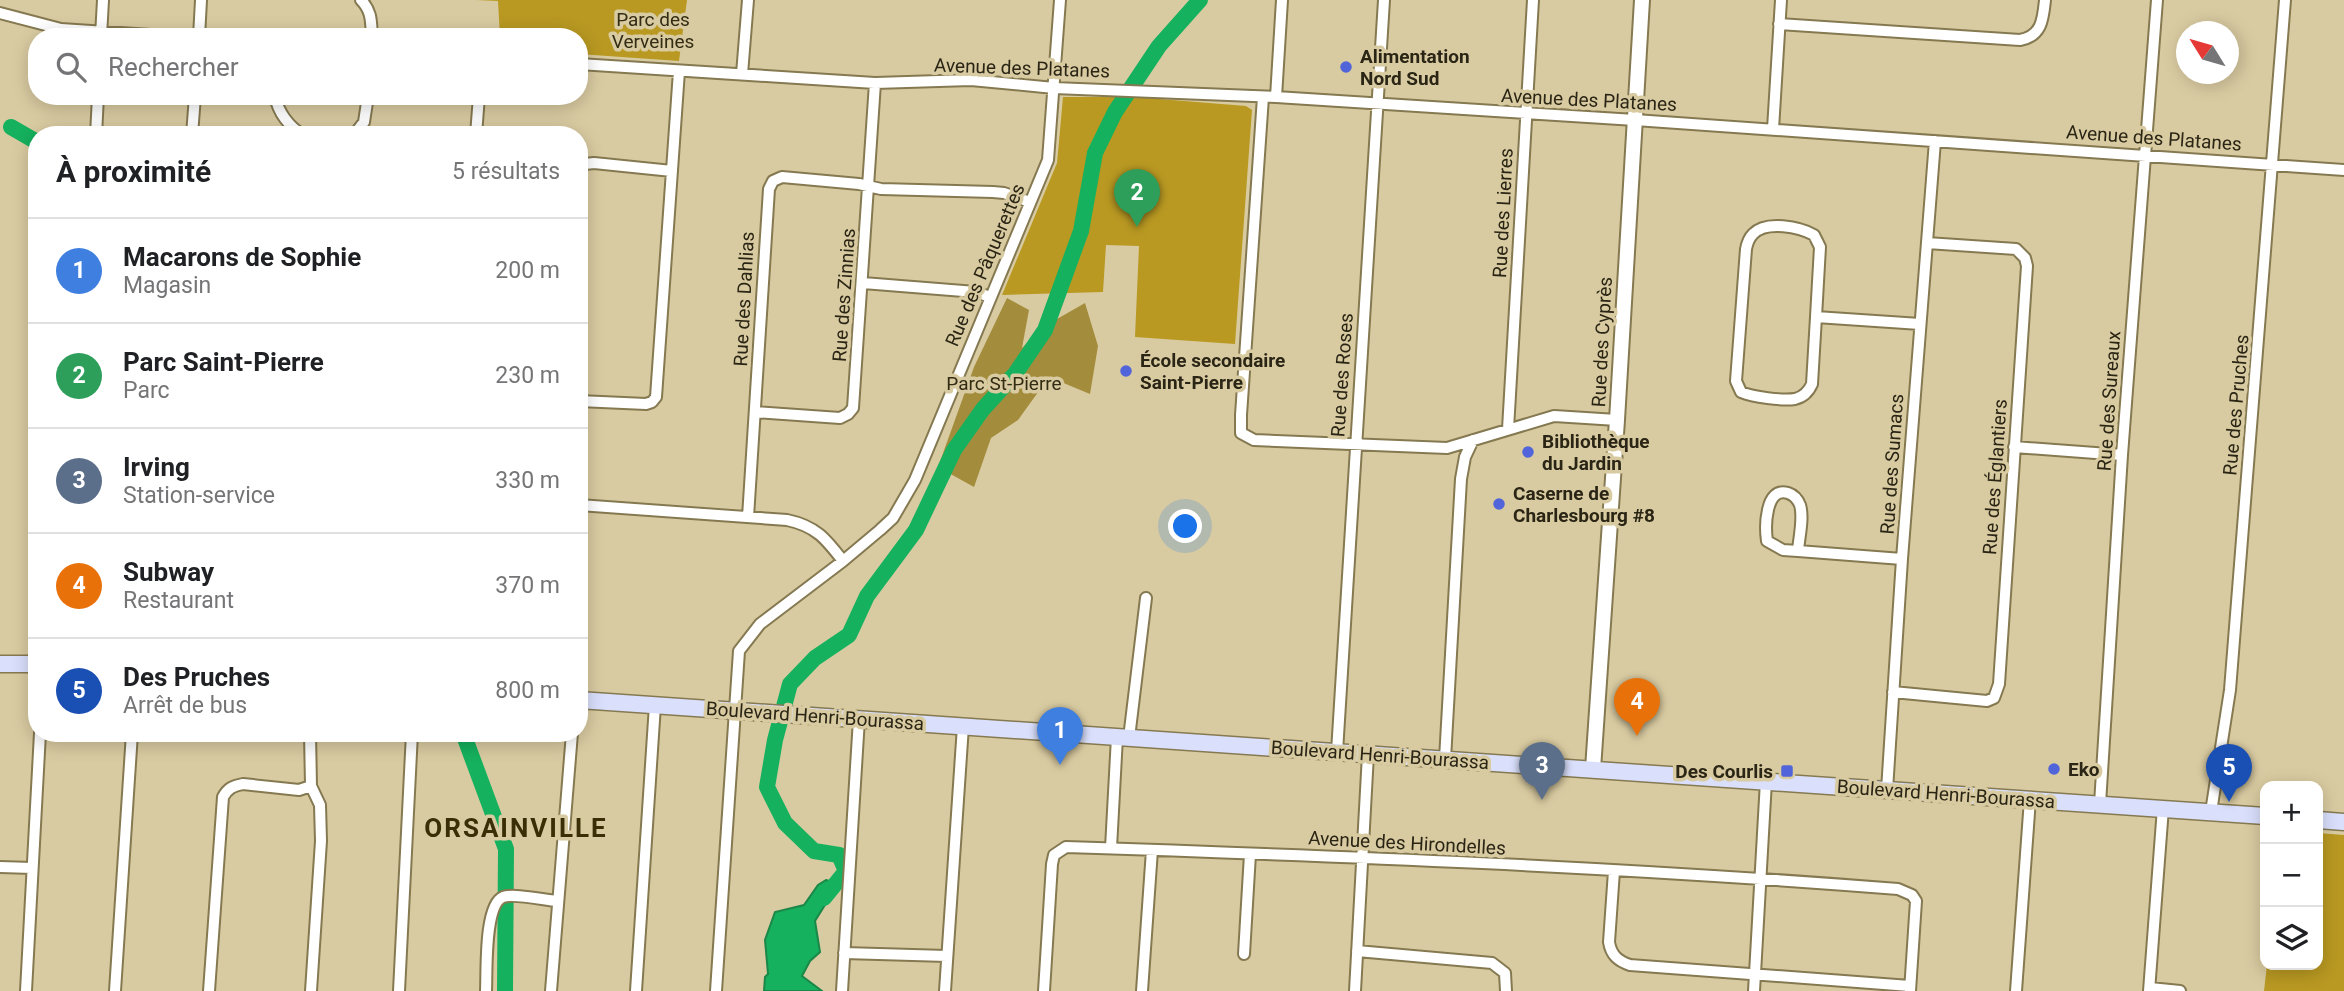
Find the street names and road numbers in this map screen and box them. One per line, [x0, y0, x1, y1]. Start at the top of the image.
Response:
street label: Avenue des Platanes [934, 53, 1110, 83]
street label: Avenue des Platanes [1501, 84, 1677, 116]
street label: Avenue des Platanes [2065, 120, 2243, 156]
street label: Rue des Lierres [1488, 148, 1518, 278]
street label: Rue des Pâquerettes [940, 180, 1030, 350]
street label: Rue des Zinnias [828, 227, 860, 363]
street label: Rue des Dahlias [729, 231, 759, 367]
street label: Rue des Cyprès [1587, 276, 1617, 408]
street label: Rue des Roses [1326, 312, 1358, 438]
street label: Rue des Sureaux [2093, 329, 2125, 472]
street label: Rue des Pruches [2218, 334, 2254, 476]
street label: Rue des Sumacs [1876, 393, 1908, 535]
street label: Rue des Églantiers [1978, 398, 2012, 556]
street label: Boulevard Henri-Bourassa [705, 697, 925, 735]
street label: Boulevard Henri-Bourassa [1270, 736, 1490, 774]
street label: Boulevard Henri-Bourassa [1836, 775, 2056, 813]
street label: Avenue des Hirondelles [1308, 826, 1506, 860]

